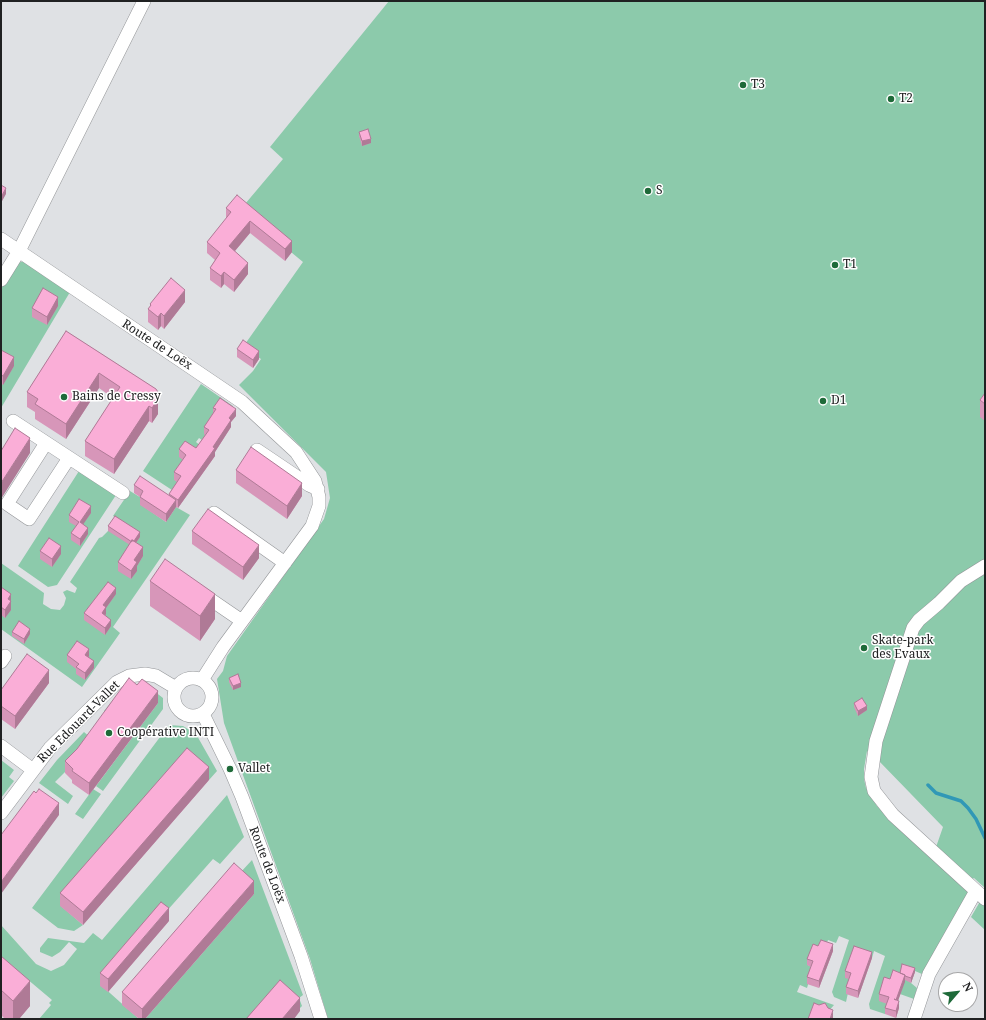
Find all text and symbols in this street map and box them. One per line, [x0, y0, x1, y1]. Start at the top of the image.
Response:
place label: T3 [751, 78, 765, 92]
marker: T3 [738, 80, 748, 90]
place label: T2 [899, 92, 913, 106]
marker: T2 [886, 94, 896, 104]
place label: S [656, 184, 663, 198]
marker: S [643, 186, 653, 196]
place label: T1 [843, 258, 857, 272]
marker: T1 [830, 260, 840, 270]
street label: Route de Loëx [119, 317, 195, 373]
place label: Bains de Cressy [72, 390, 161, 404]
marker: Bains de Cressy [59, 392, 69, 402]
place label: D1 [831, 394, 846, 408]
marker: D1 [818, 396, 828, 406]
place label: Skate-park des Evaux [872, 634, 933, 662]
marker: Skate-park des Evaux [859, 643, 869, 653]
street label: Rue Edouard-Vallet [35, 678, 123, 766]
place label: Coopérative INTI [117, 726, 214, 740]
marker: Coopérative INTI [104, 728, 114, 738]
place label: Vallet [238, 762, 270, 776]
marker: Vallet [225, 764, 235, 774]
street label: Route de Loëx [246, 825, 288, 905]
north arrow [938, 972, 978, 1012]
text: N [959, 979, 977, 994]

